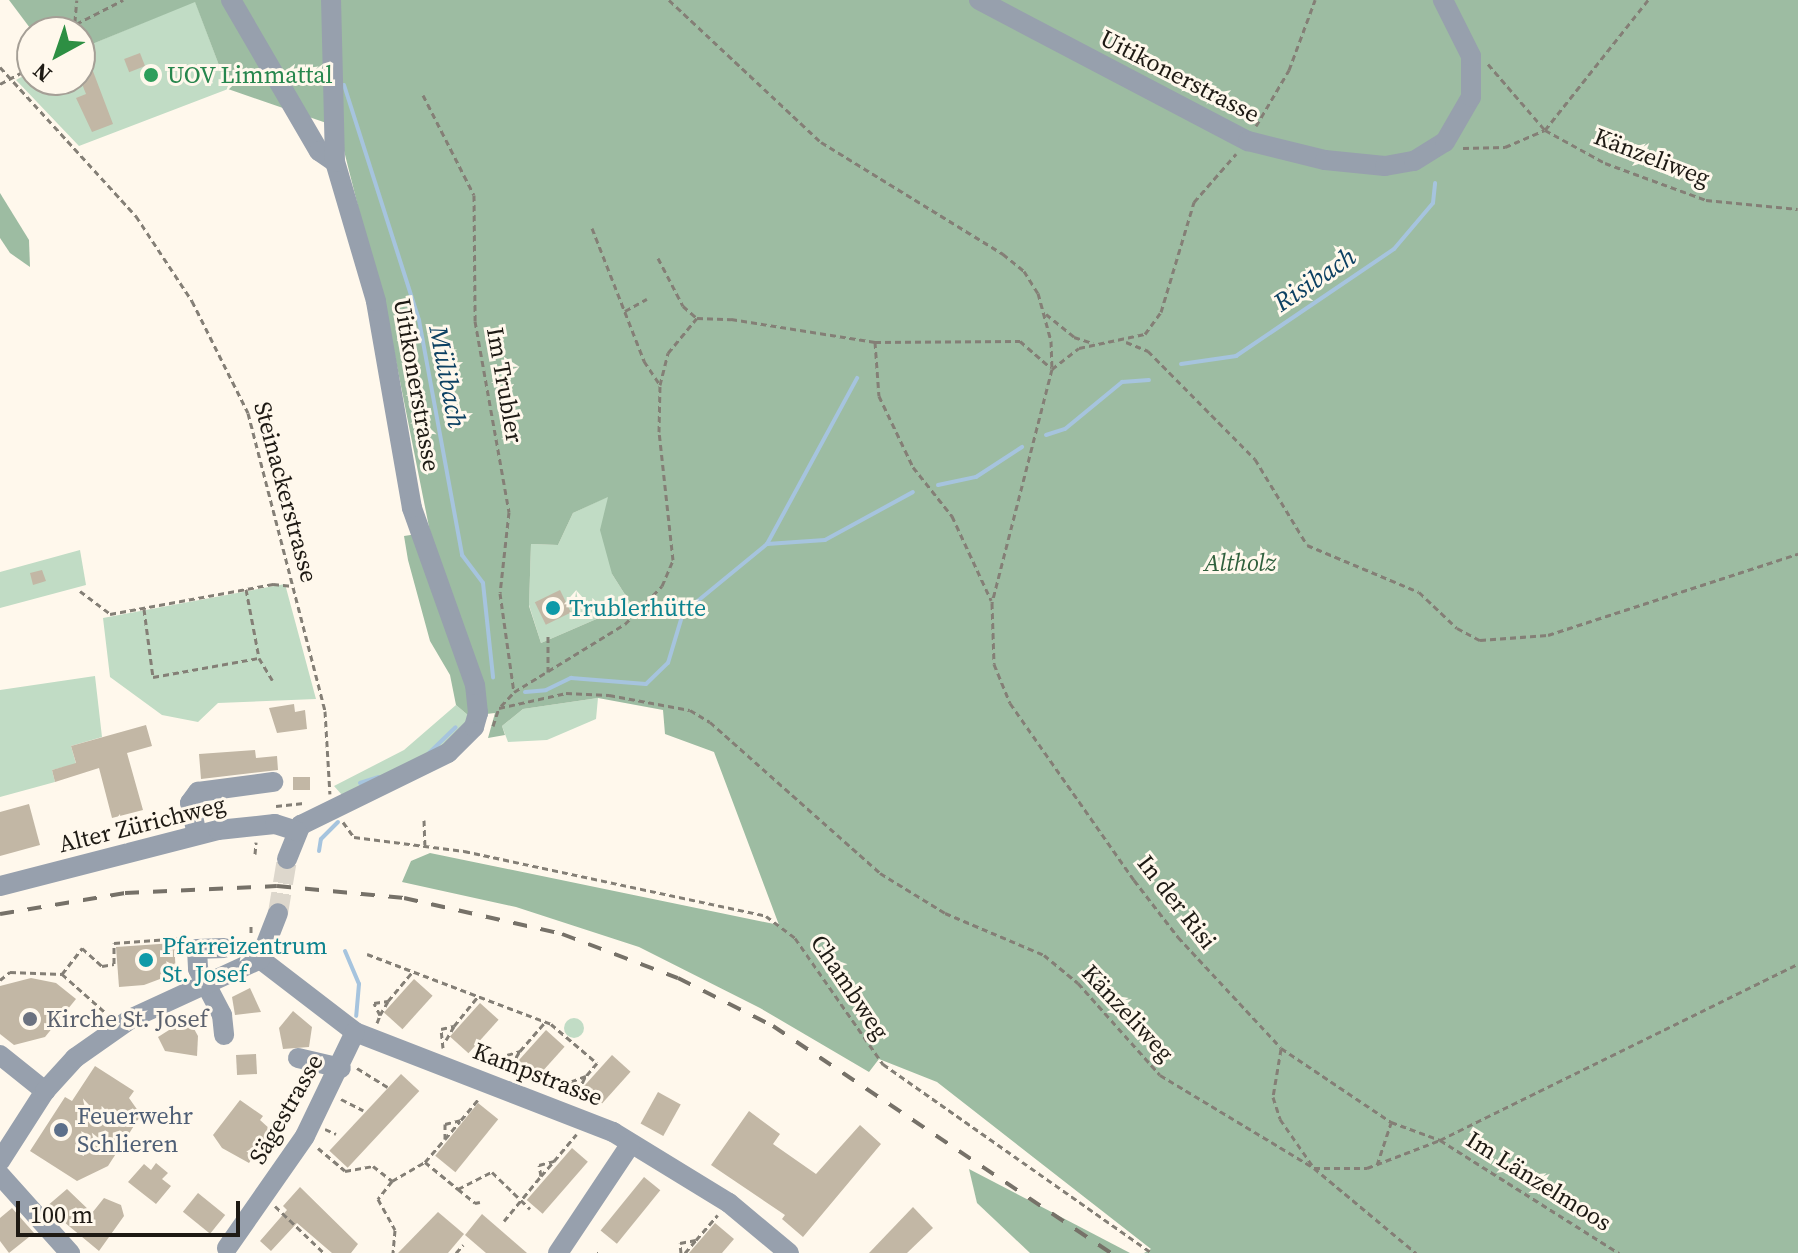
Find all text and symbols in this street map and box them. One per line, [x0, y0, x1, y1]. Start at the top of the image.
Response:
north arrow [16, 16, 96, 96]
street label: Uitikonerstrasse [1096, 23, 1264, 129]
text: N [26, 56, 58, 89]
place label: UOV Limmattal [167, 61, 334, 89]
marker: UOV Limmattal [142, 66, 160, 84]
street label: Känzeliweg [1590, 122, 1714, 192]
water label: Risibach [1268, 241, 1362, 319]
street label: Uitikonerstrasse [388, 296, 446, 474]
water label: Mülibach [422, 323, 472, 431]
street label: Im Trubler [481, 325, 529, 445]
street label: Steinackerstrasse [248, 399, 324, 585]
park label: Altholz [1204, 549, 1276, 577]
place label: Trublerhütte [569, 594, 706, 622]
marker: Trublerhütte [544, 599, 562, 617]
street label: Alter Zürichweg [56, 789, 228, 859]
street label: In der Risi [1131, 849, 1223, 955]
street label: Chambweg [805, 929, 895, 1045]
place label: Pfarreizentrum St. Josef [162, 932, 327, 988]
marker: Pfarreizentrum St. Josef [137, 951, 155, 969]
street label: Känzeliweg [1076, 959, 1180, 1067]
place label: Kirche St. Josef [46, 1005, 208, 1033]
marker: Kirche St. Josef [21, 1010, 39, 1028]
street label: Kampstrasse [469, 1036, 607, 1112]
street label: Sägestrasse [243, 1049, 329, 1169]
place label: Feuerwehr Schlieren [77, 1102, 193, 1158]
marker: Feuerwehr Schlieren [52, 1121, 70, 1139]
street label: Im Länzelmoos [1461, 1125, 1617, 1237]
scale bar [20, 1185, 244, 1235]
text: 100 m [30, 1198, 93, 1231]

